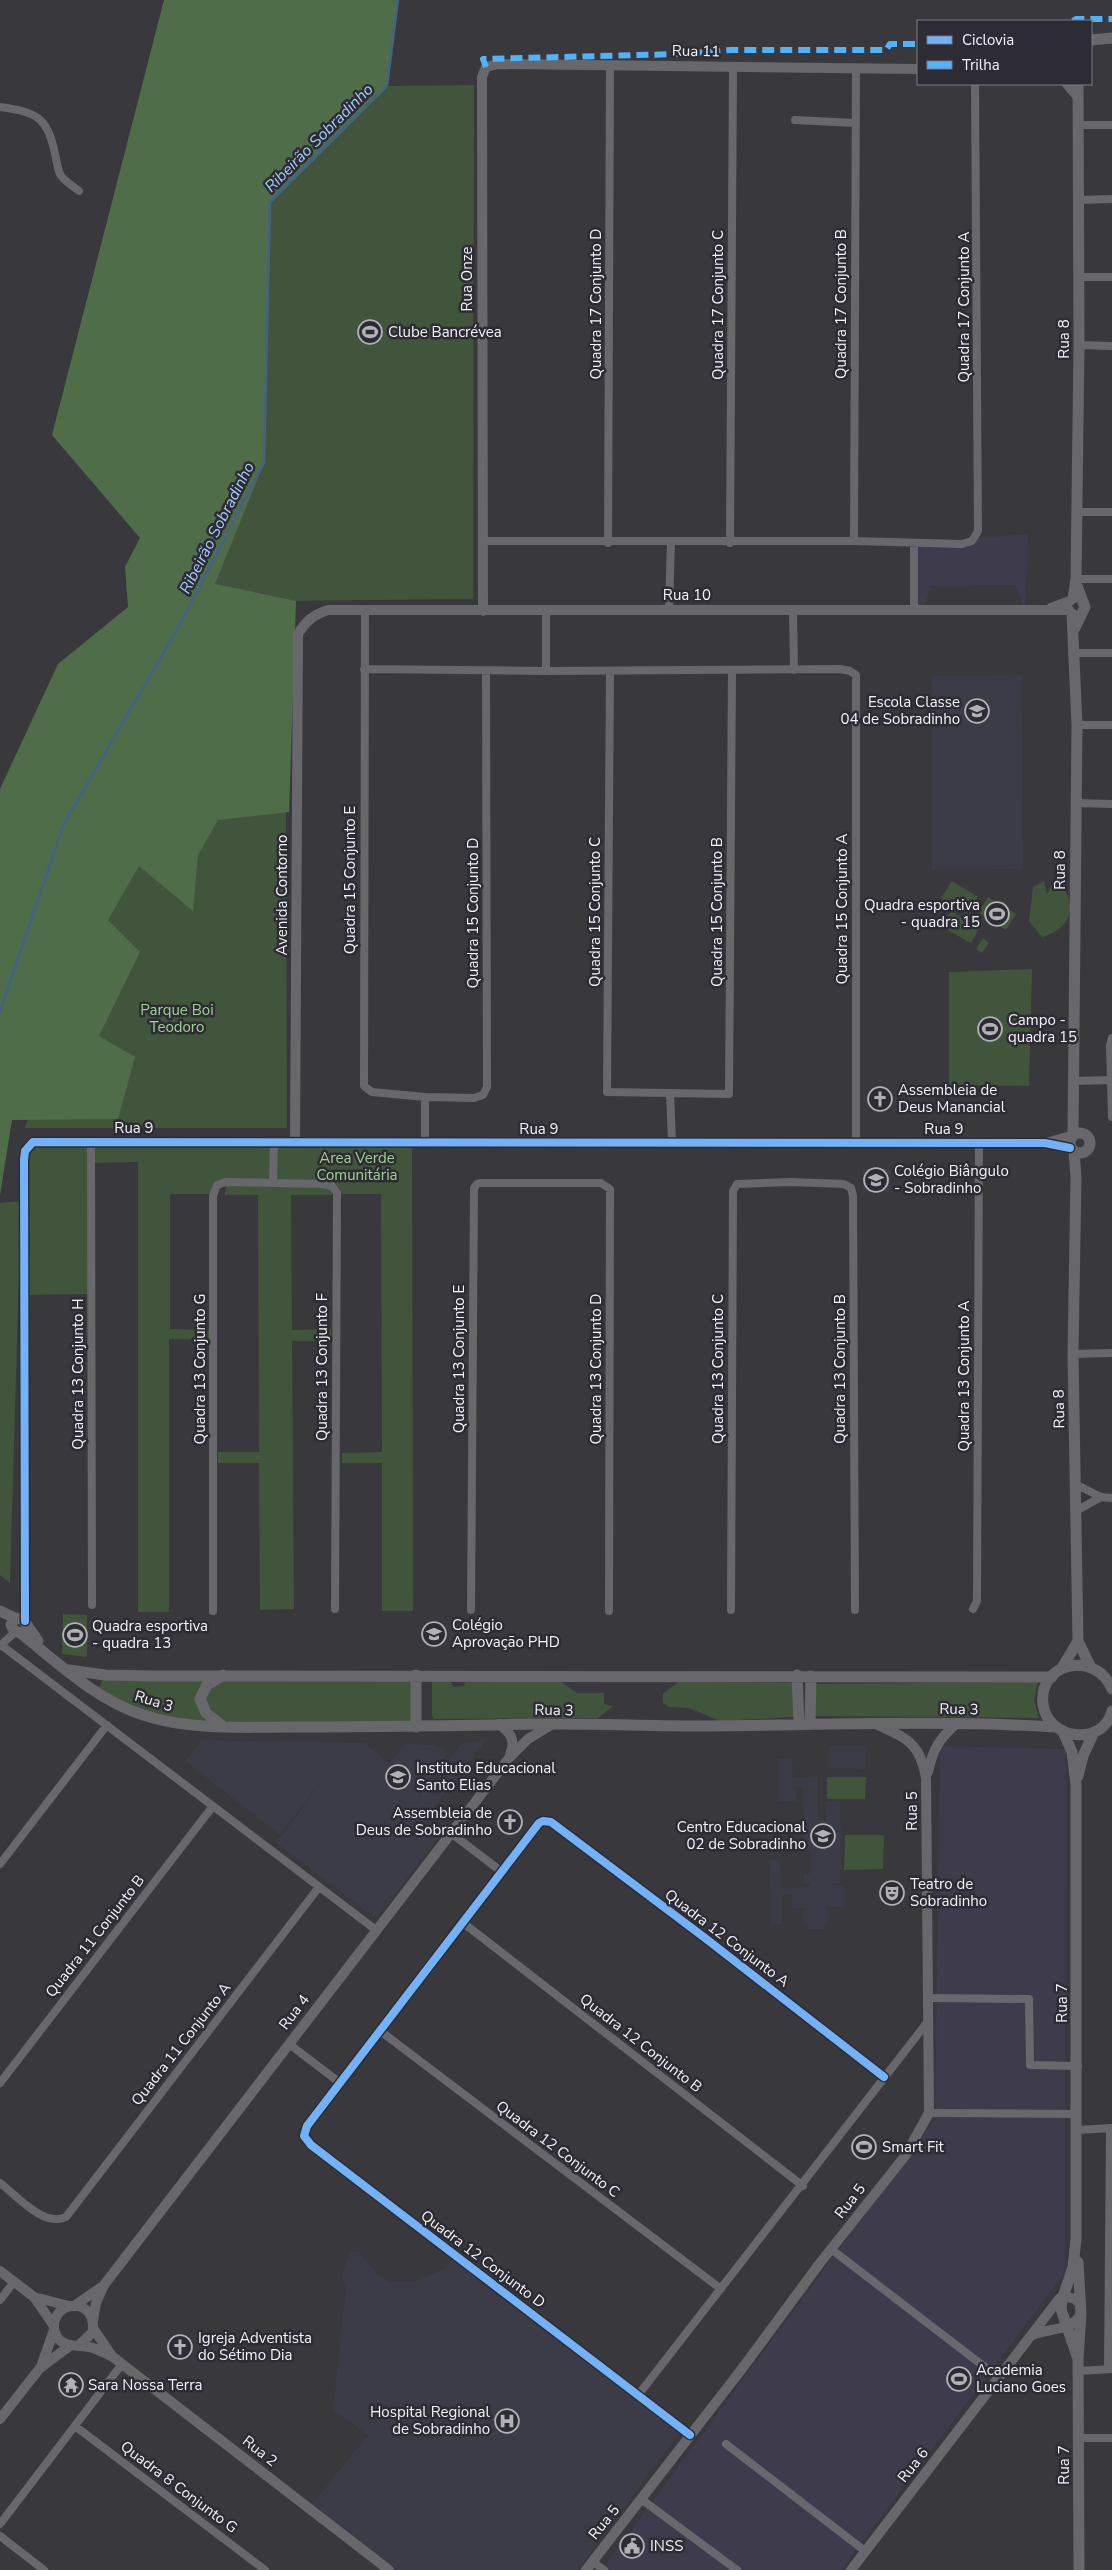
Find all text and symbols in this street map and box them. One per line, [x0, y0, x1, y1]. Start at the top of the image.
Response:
legend [917, 20, 1092, 85]
text: Ciclovia [962, 30, 1014, 50]
street label: Rua 11 [672, 41, 720, 61]
text: Trilha [962, 55, 1000, 75]
water label: Ribeirão Sobradinho [260, 79, 378, 197]
street label: Quadra 17 Conjunto D [586, 229, 606, 379]
street label: Quadra 17 Conjunto B [831, 229, 851, 379]
street label: Quadra 17 Conjunto C [708, 230, 728, 380]
street label: Quadra 17 Conjunto A [954, 232, 974, 382]
street label: Rua Onze [457, 246, 477, 312]
sports icon: Clube Bancrévea [357, 319, 383, 345]
street label: Rua 8 [1054, 319, 1074, 359]
place label: Clube Bancrévea [388, 322, 502, 342]
water label: Ribeirão Sobradinho [174, 458, 260, 598]
street label: Rua 10 [663, 585, 711, 605]
place label: Escola Classe 04 de Sobradinho [840, 692, 960, 729]
school or university icon: Escola Classe 04 de Sobradinho [964, 698, 990, 724]
street label: Quadra 15 Conjunto E [340, 806, 360, 954]
street label: Quadra 15 Conjunto A [832, 834, 852, 984]
street label: Avenida Contorno [272, 835, 292, 955]
street label: Quadra 15 Conjunto C [585, 837, 605, 987]
street label: Quadra 15 Conjunto B [707, 837, 727, 987]
street label: Quadra 15 Conjunto D [463, 838, 483, 988]
street label: Rua 8 [1050, 850, 1070, 890]
place label: Quadra esportiva - quadra 15 [864, 895, 980, 932]
sports icon: Quadra esportiva - quadra 15 [984, 901, 1010, 927]
park label: Parque Boi Teodoro [140, 1000, 214, 1037]
place label: Campo - quadra 15 [1008, 1010, 1077, 1047]
sports icon: Campo - quadra 15 [977, 1016, 1003, 1042]
place label: Assembleia de Deus Manancial [898, 1080, 1006, 1117]
church icon: Assembleia de Deus Manancial [867, 1086, 893, 1112]
street label: Rua 9 [114, 1118, 154, 1138]
street label: Rua 9 [519, 1119, 559, 1139]
street label: Rua 9 [924, 1119, 964, 1139]
park label: Area Verde Comunitária [316, 1148, 398, 1185]
place label: Colégio Biângulo - Sobradinho [894, 1161, 1009, 1198]
school or university icon: Colégio Biângulo - Sobradinho [863, 1167, 889, 1193]
street label: Quadra 13 Conjunto E [449, 1285, 469, 1433]
street label: Quadra 13 Conjunto F [312, 1293, 332, 1441]
street label: Quadra 13 Conjunto G [190, 1294, 210, 1444]
street label: Quadra 13 Conjunto D [586, 1294, 606, 1444]
street label: Quadra 13 Conjunto C [708, 1294, 728, 1444]
street label: Quadra 13 Conjunto B [830, 1294, 850, 1444]
street label: Quadra 13 Conjunto H [68, 1298, 88, 1450]
street label: Quadra 13 Conjunto A [954, 1301, 974, 1451]
street label: Rua 8 [1049, 1389, 1069, 1429]
place label: Colégio Aprovação PHD [452, 1615, 560, 1652]
place label: Quadra esportiva - quadra 13 [92, 1616, 208, 1653]
school or university icon: Colégio Aprovação PHD [421, 1621, 447, 1647]
sports icon: Quadra esportiva - quadra 13 [62, 1622, 88, 1648]
street label: Rua 3 [132, 1686, 176, 1716]
street label: Rua 3 [939, 1699, 979, 1719]
street label: Rua 3 [534, 1700, 574, 1720]
place label: Instituto Educacional Santo Elias [416, 1758, 556, 1795]
school or university icon: Instituto Educacional Santo Elias [385, 1764, 411, 1790]
street label: Rua 5 [902, 1791, 922, 1831]
place label: Assembleia de Deus de Sobradinho [356, 1803, 492, 1840]
church icon: Assembleia de Deus de Sobradinho [497, 1809, 523, 1835]
place label: Centro Educacional 02 de Sobradinho [677, 1817, 807, 1854]
school or university icon: Centro Educacional 02 de Sobradinho [810, 1823, 836, 1849]
street label: Quadra 11 Conjunto B [41, 1871, 149, 2001]
place label: Teatro de Sobradinho [910, 1874, 987, 1911]
theatre icon: Teatro de Sobradinho [879, 1880, 905, 1906]
street label: Quadra 12 Conjunto A [661, 1885, 793, 1991]
street label: Quadra 11 Conjunto A [127, 1978, 235, 2110]
street label: Rua 7 [1052, 1983, 1072, 2023]
street label: Quadra 12 Conjunto B [576, 1989, 706, 2097]
street label: Rua 4 [274, 1990, 314, 2034]
street label: Quadra 12 Conjunto C [492, 2096, 624, 2202]
sports icon: Smart Fit [851, 2134, 877, 2160]
place label: Smart Fit [882, 2137, 945, 2157]
street label: Rua 5 [830, 2179, 870, 2223]
street label: Quadra 12 Conjunto D [417, 2206, 549, 2312]
place label: Igreja Adventista do Sétimo Dia [198, 2328, 312, 2365]
church icon: Igreja Adventista do Sétimo Dia [167, 2334, 193, 2360]
place label: Academia Luciano Goes [976, 2360, 1066, 2397]
sports icon: Academia Luciano Goes [946, 2366, 972, 2392]
temple icon: Sara Nossa Terra [58, 2372, 84, 2398]
place label: Sara Nossa Terra [88, 2375, 202, 2395]
place label: Hospital Regional de Sobradinho [370, 2402, 491, 2439]
hospital icon: Hospital Regional de Sobradinho [494, 2408, 520, 2434]
street label: Rua 2 [238, 2431, 282, 2471]
street label: Quadra 8 Conjunto G [116, 2436, 242, 2538]
street label: Rua 6 [893, 2443, 933, 2487]
street label: Rua 7 [1054, 2445, 1074, 2485]
street label: Rua 5 [584, 2500, 624, 2544]
public building icon: INSS [619, 2533, 645, 2559]
place label: INSS [650, 2536, 683, 2556]

